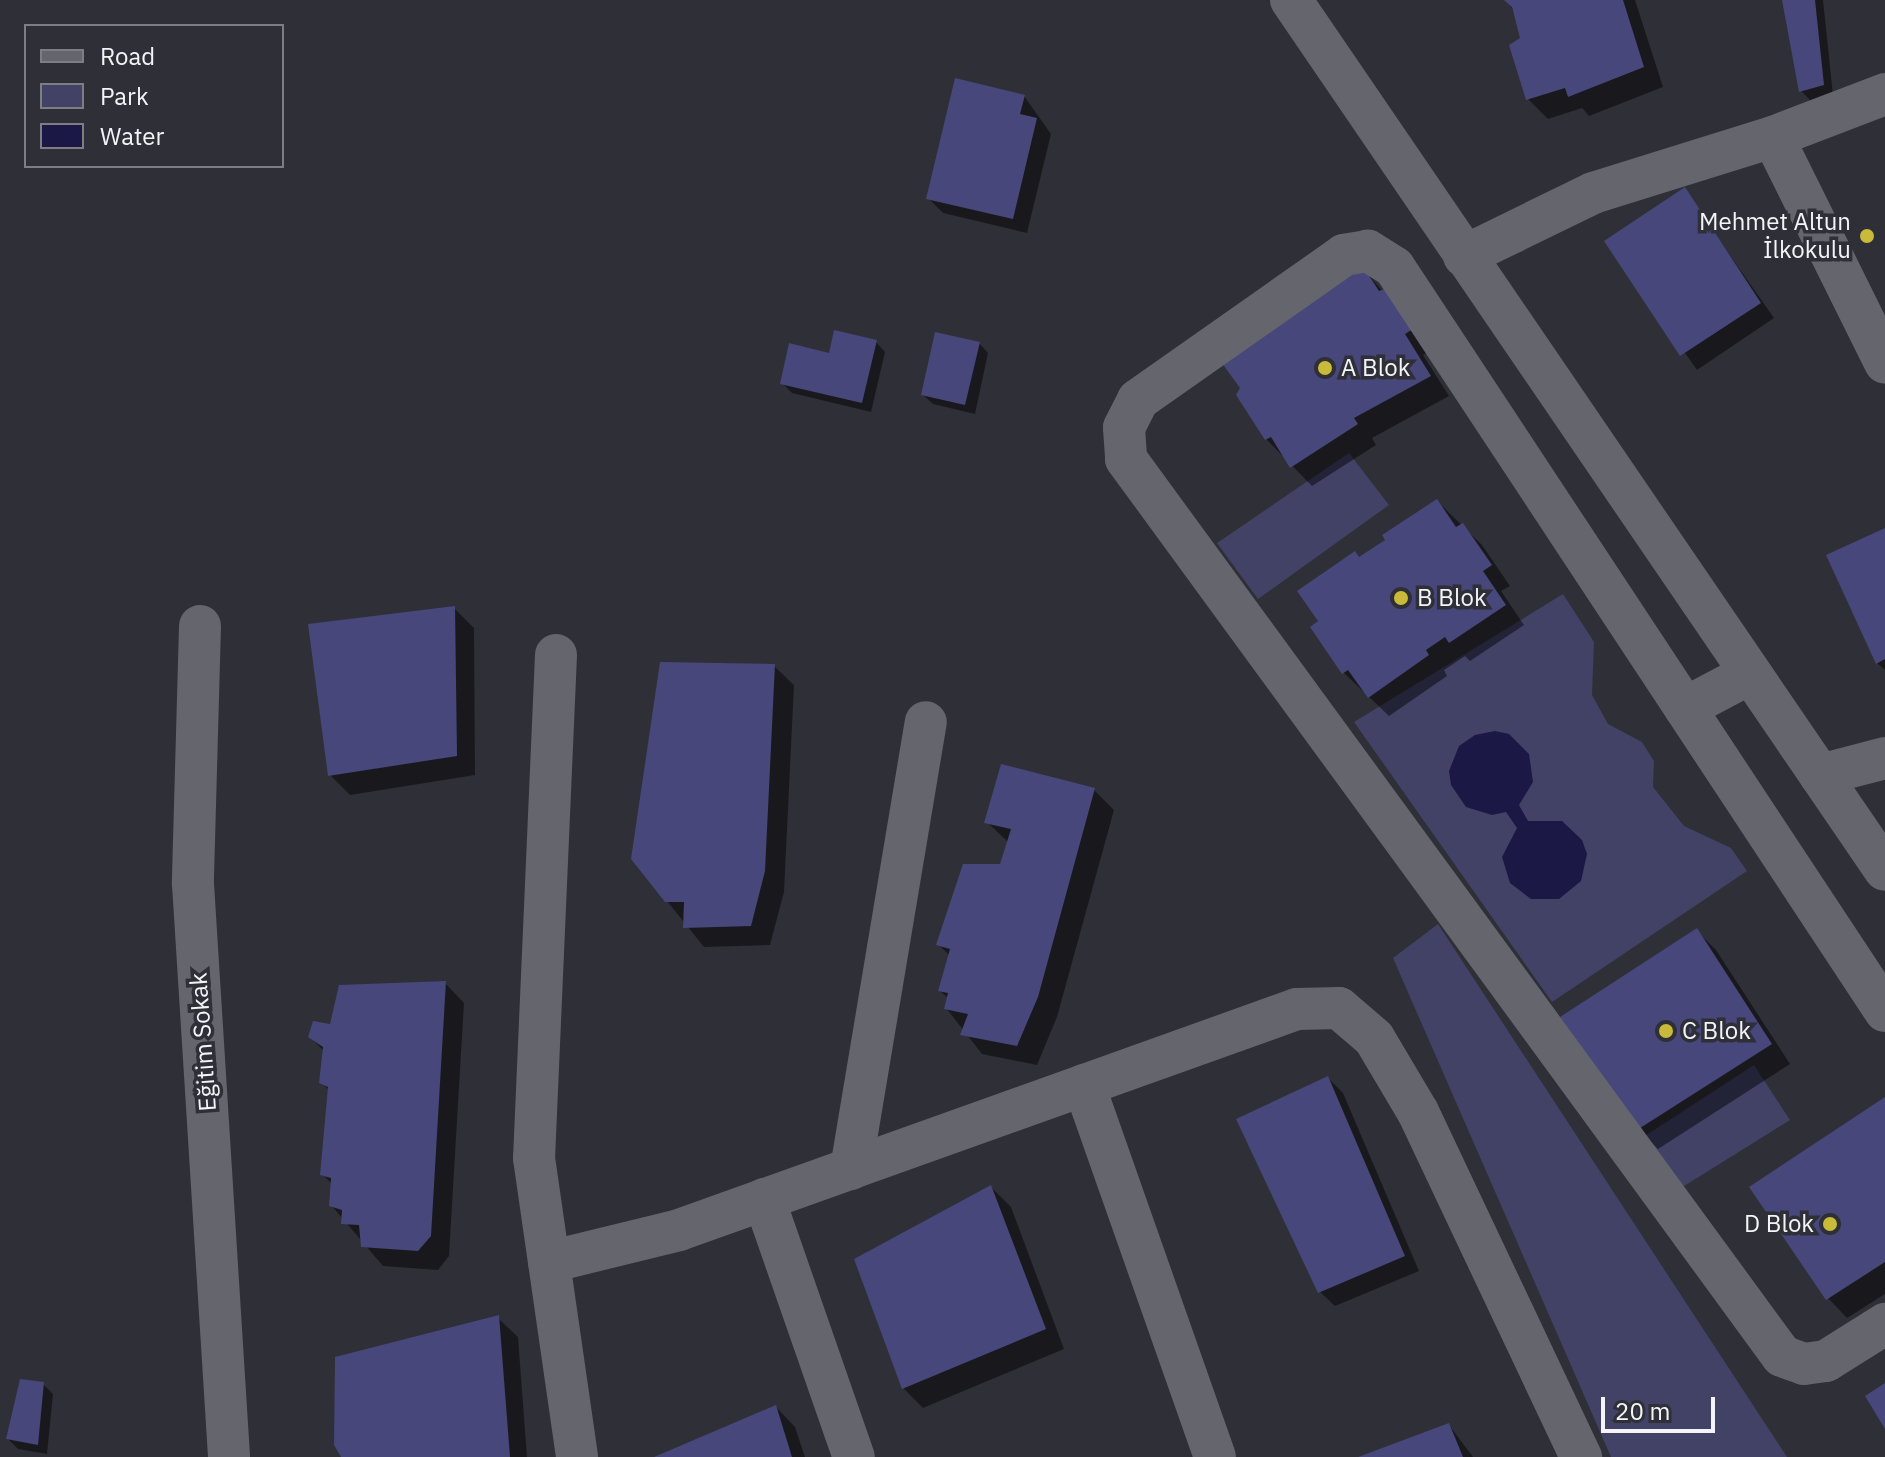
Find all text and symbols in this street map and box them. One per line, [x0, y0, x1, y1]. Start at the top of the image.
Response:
legend [24, 24, 284, 168]
text: Road [100, 40, 155, 72]
text: Park [100, 80, 149, 112]
text: Water [100, 120, 164, 152]
place label: Mehmet Altun İlkokulu [1699, 208, 1851, 264]
marker: Mehmet Altun İlkokulu [1858, 227, 1876, 245]
place label: A Blok [1341, 354, 1410, 382]
marker: A Blok [1316, 359, 1334, 377]
place label: B Blok [1417, 584, 1487, 612]
marker: B Blok [1392, 589, 1410, 607]
street label: Eğitim Sokak [184, 972, 222, 1112]
place label: C Blok [1682, 1017, 1751, 1045]
marker: C Blok [1657, 1022, 1675, 1040]
place label: D Blok [1744, 1210, 1814, 1238]
marker: D Blok [1821, 1215, 1839, 1233]
scale bar [1605, 1381, 1719, 1431]
text: 20 m [1615, 1395, 1670, 1427]

